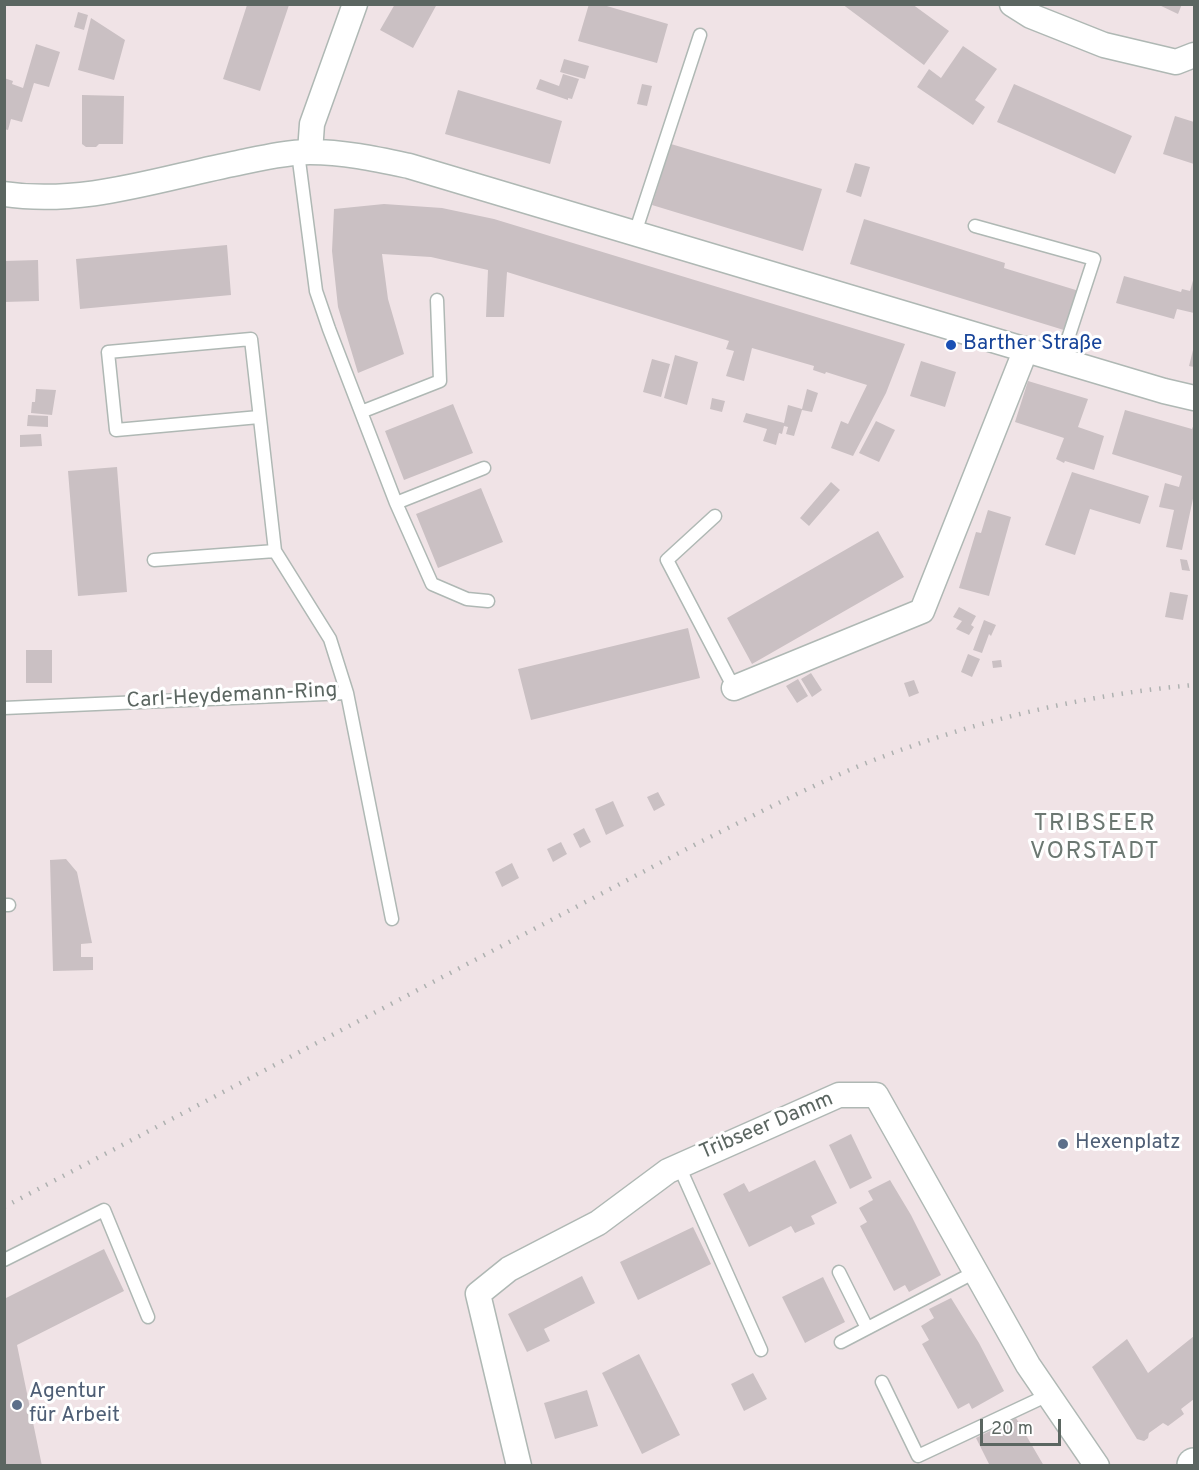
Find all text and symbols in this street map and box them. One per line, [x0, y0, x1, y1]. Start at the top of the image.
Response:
place label: Barther Straße [963, 332, 1102, 358]
marker: Barther Straße [944, 338, 958, 352]
street label: Carl-Heydemann-Ring [126, 679, 338, 715]
district label: TRIBSEER VORSTADT [1030, 811, 1160, 867]
street label: Tribseer Damm [697, 1088, 837, 1166]
place label: Hexenplatz [1075, 1131, 1181, 1157]
marker: Hexenplatz [1056, 1137, 1070, 1151]
place label: Agentur für Arbeit [29, 1380, 120, 1430]
marker: Agentur für Arbeit [10, 1398, 24, 1412]
scale bar [983, 1407, 1064, 1445]
text: 20 m [991, 1418, 1033, 1441]

